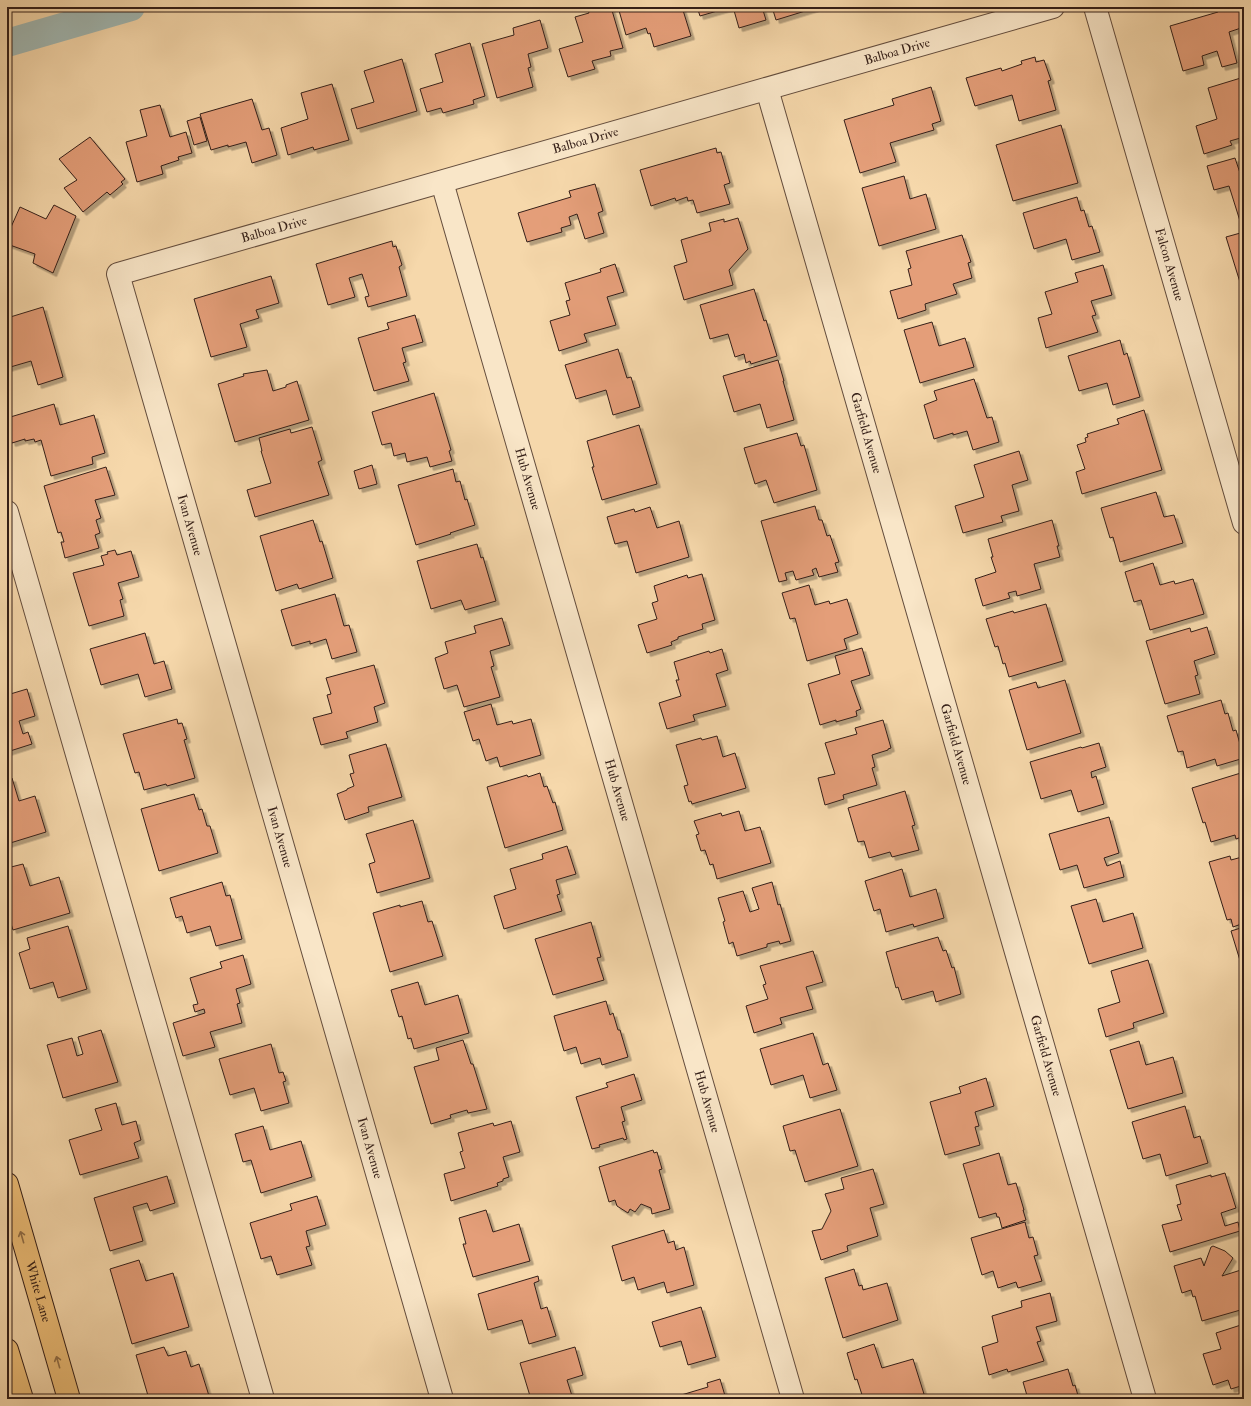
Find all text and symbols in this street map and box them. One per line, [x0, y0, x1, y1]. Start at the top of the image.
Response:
street label: Balboa Drive [862, 34, 932, 69]
street label: Balboa Drive [551, 123, 621, 157]
street label: Balboa Drive [239, 212, 309, 246]
street label: Falcon Avenue [1151, 226, 1188, 303]
street label: Garfield Avenue [847, 390, 886, 476]
street label: Hub Avenue [511, 446, 544, 512]
street label: Ivan Avenue [174, 492, 207, 558]
street label: Garfield Avenue [937, 702, 976, 787]
street label: Hub Avenue [601, 757, 634, 824]
street label: Ivan Avenue [264, 804, 297, 870]
street label: Garfield Avenue [1027, 1013, 1065, 1099]
street label: Hub Avenue [691, 1069, 724, 1135]
street label: Ivan Avenue [354, 1115, 387, 1181]
one-way arrow [18, 1230, 25, 1243]
street label: White Lane [21, 1258, 55, 1325]
one-way arrow [54, 1355, 61, 1368]

